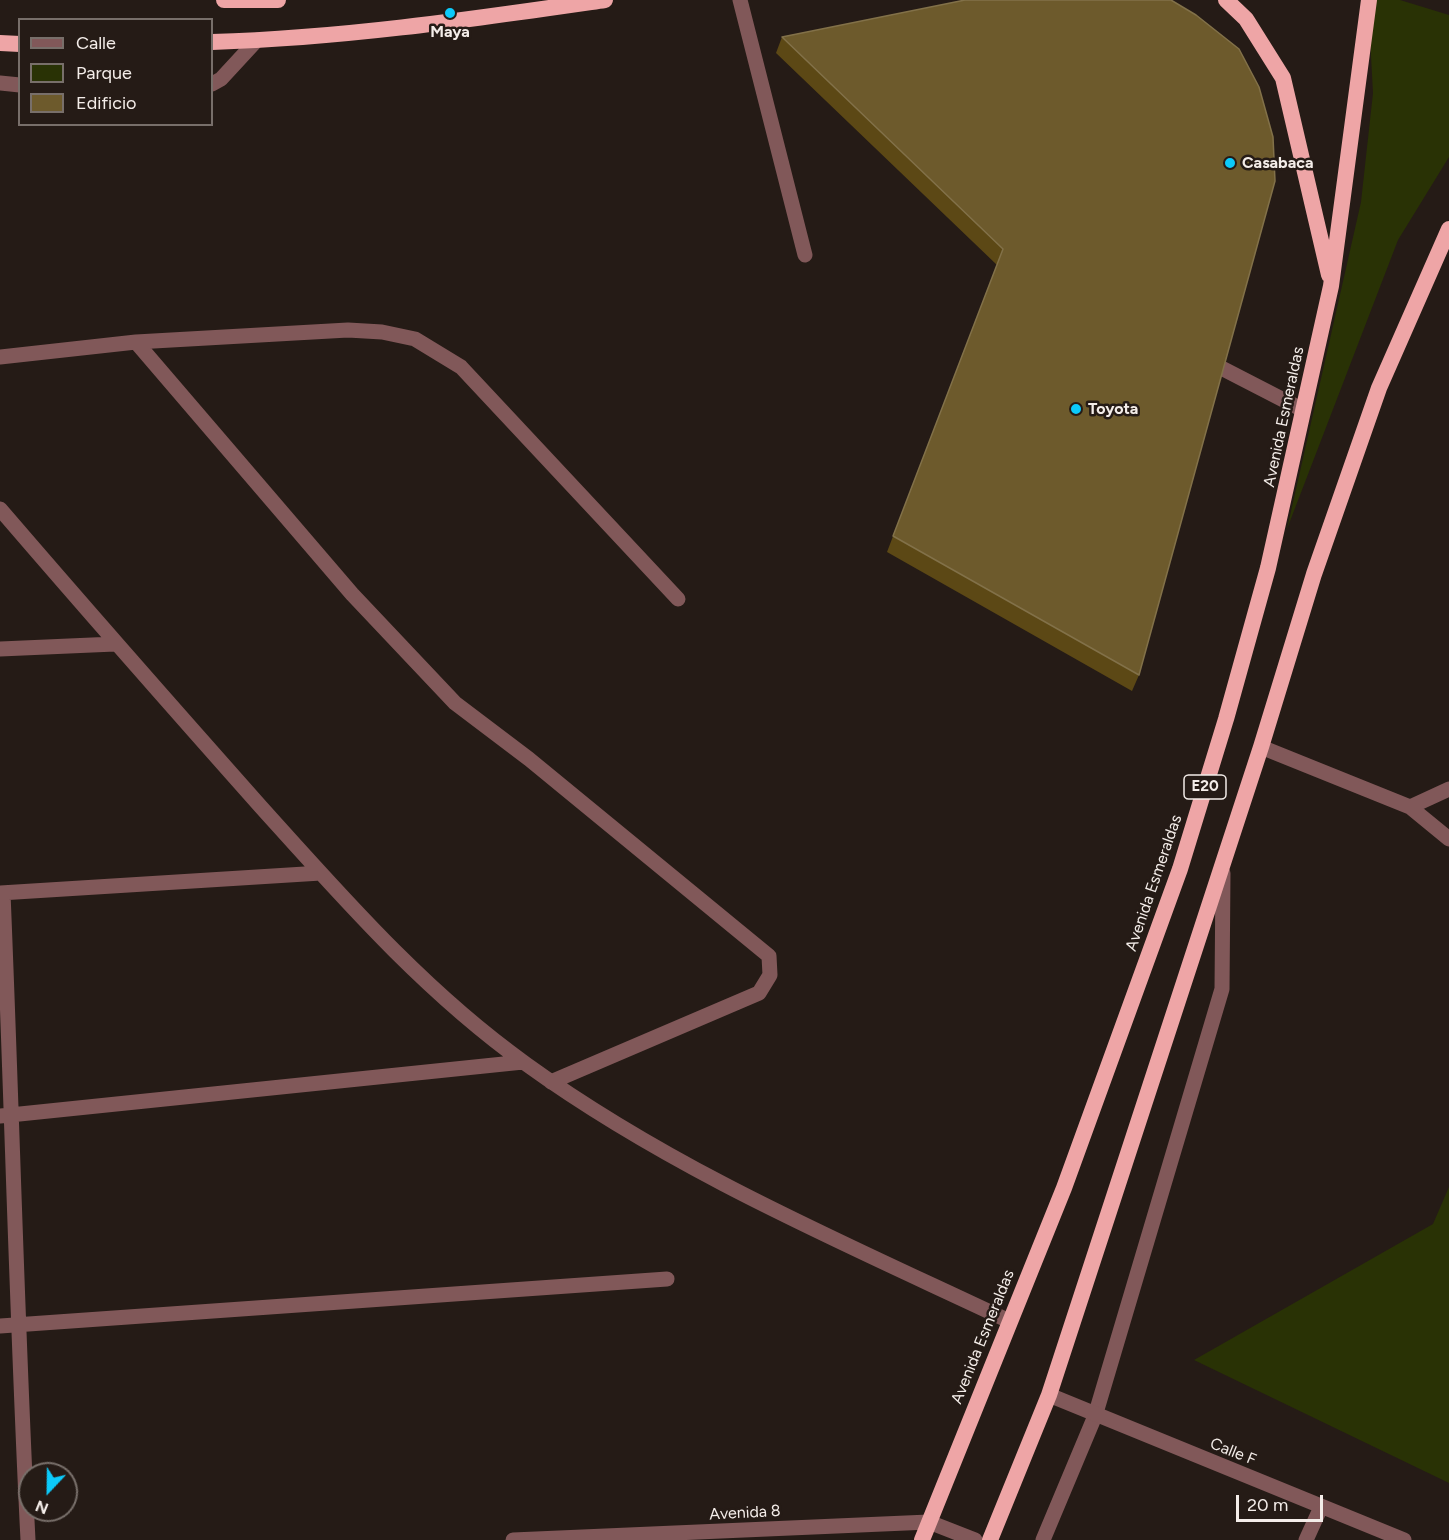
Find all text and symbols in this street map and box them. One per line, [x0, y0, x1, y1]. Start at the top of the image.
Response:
marker: Maya [443, 6, 457, 20]
legend [18, 18, 213, 126]
place label: Maya [430, 22, 470, 42]
text: Calle [76, 32, 116, 54]
text: Parque [76, 62, 132, 84]
text: Edificio [76, 92, 137, 114]
place label: Casabaca [1242, 153, 1313, 173]
marker: Casabaca [1223, 156, 1237, 170]
street label: Avenida Esmeraldas [1260, 345, 1308, 489]
place label: Toyota [1088, 399, 1138, 419]
marker: Toyota [1069, 402, 1083, 416]
road number: E20 [1184, 775, 1226, 799]
street label: Avenida Esmeraldas [1122, 812, 1186, 954]
street label: Avenida Esmeraldas [947, 1267, 1019, 1407]
street label: Calle F [1207, 1434, 1259, 1470]
north arrow [18, 1462, 78, 1522]
scale bar [1239, 1483, 1326, 1521]
text: 20 m [1247, 1494, 1288, 1516]
text: N [33, 1496, 51, 1518]
street label: Avenida 8 [709, 1502, 781, 1524]

